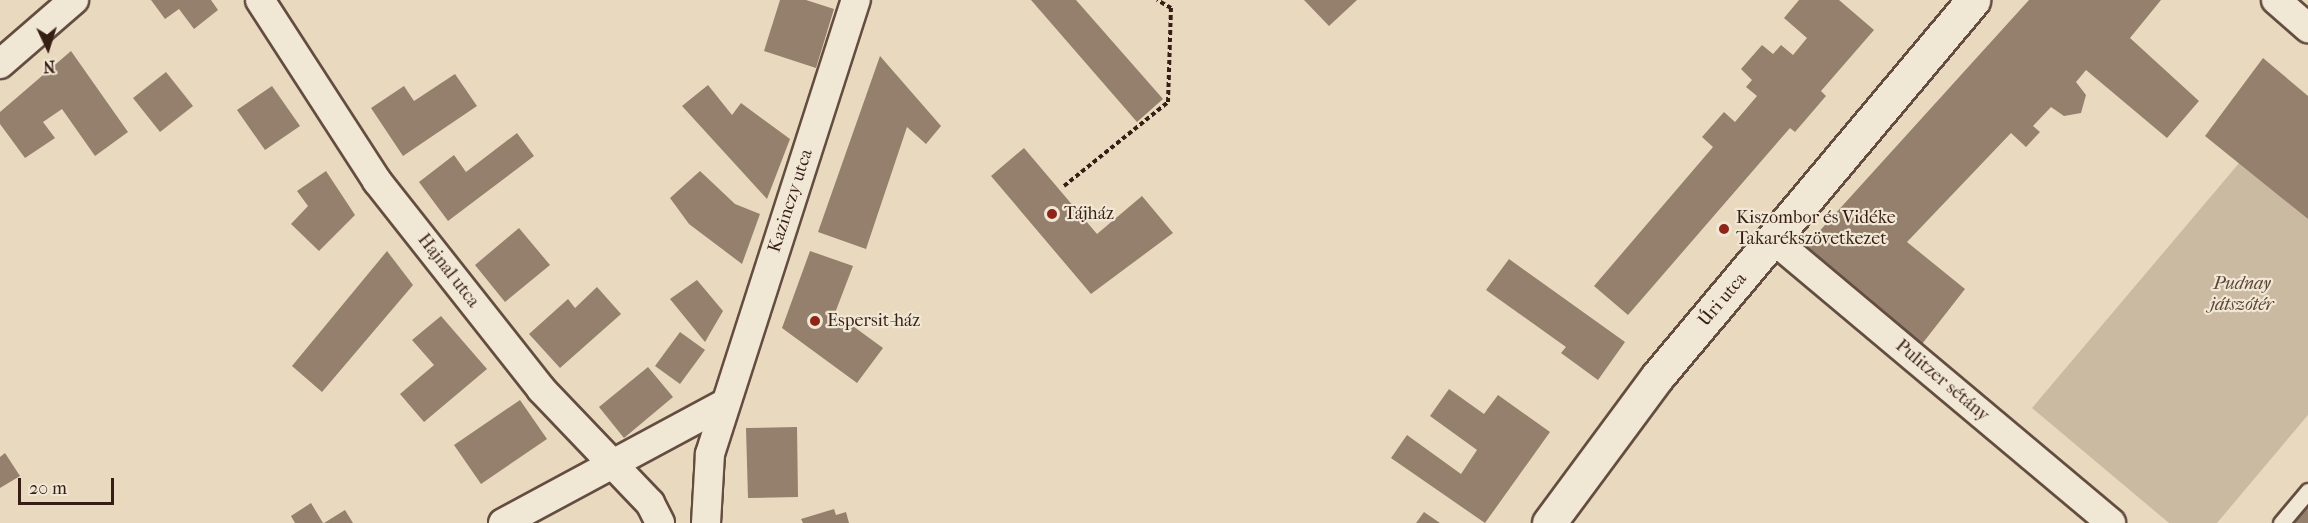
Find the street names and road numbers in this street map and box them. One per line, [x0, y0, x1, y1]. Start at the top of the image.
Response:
street label: Kazinczy utca [764, 147, 818, 255]
street label: Hajnal utca [413, 230, 483, 312]
street label: Úri utca [1694, 269, 1752, 331]
street label: Pulitzer sétány [1891, 336, 1993, 426]

